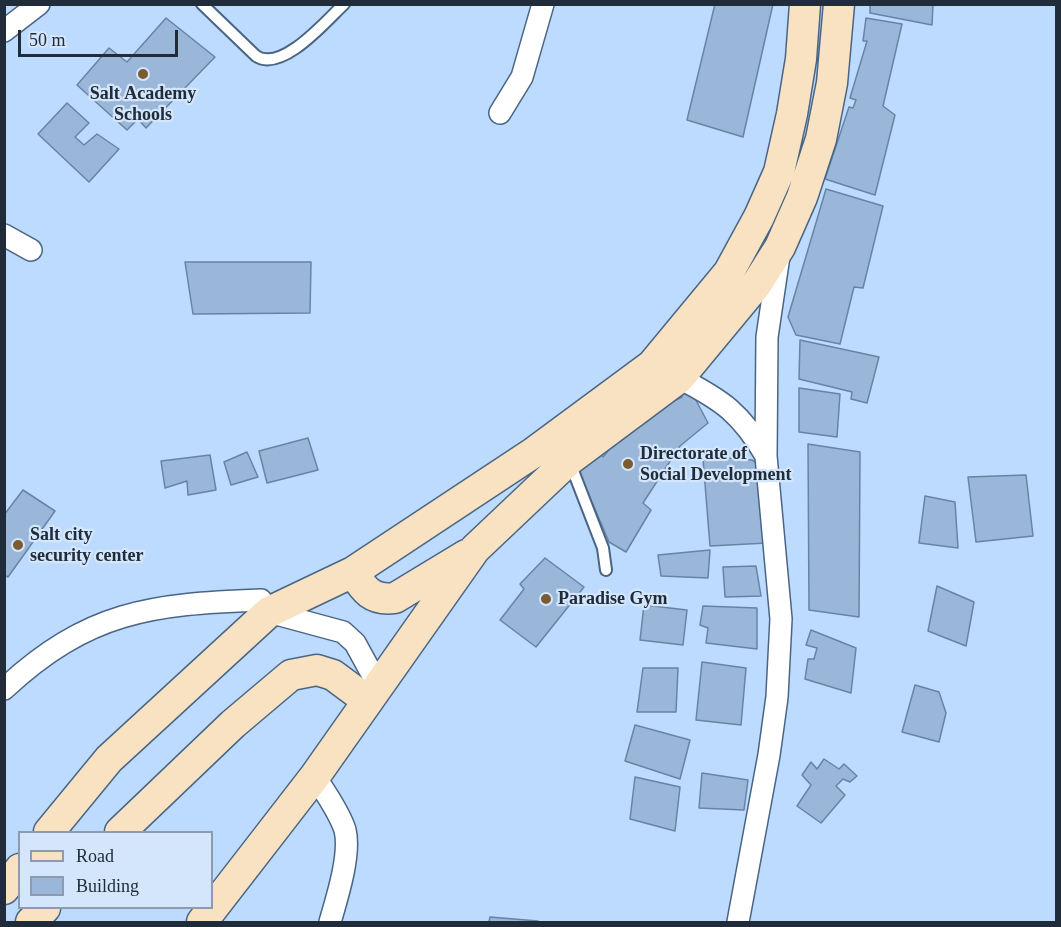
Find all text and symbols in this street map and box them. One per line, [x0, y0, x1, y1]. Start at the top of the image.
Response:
scale bar [21, 18, 182, 56]
text: 50 m [29, 30, 66, 50]
marker: Salt Academy Schools [136, 67, 150, 81]
place label: Salt Academy Schools [90, 83, 196, 125]
place label: Directorate of Social Development [640, 443, 791, 486]
marker: Directorate of Social Development [621, 457, 635, 471]
place label: Salt city security center [30, 524, 143, 566]
marker: Salt city security center [11, 538, 25, 552]
place label: Paradise Gym [558, 588, 667, 610]
marker: Paradise Gym [539, 592, 553, 606]
legend [18, 831, 213, 909]
text: Road [76, 846, 114, 866]
text: Building [76, 876, 139, 896]

